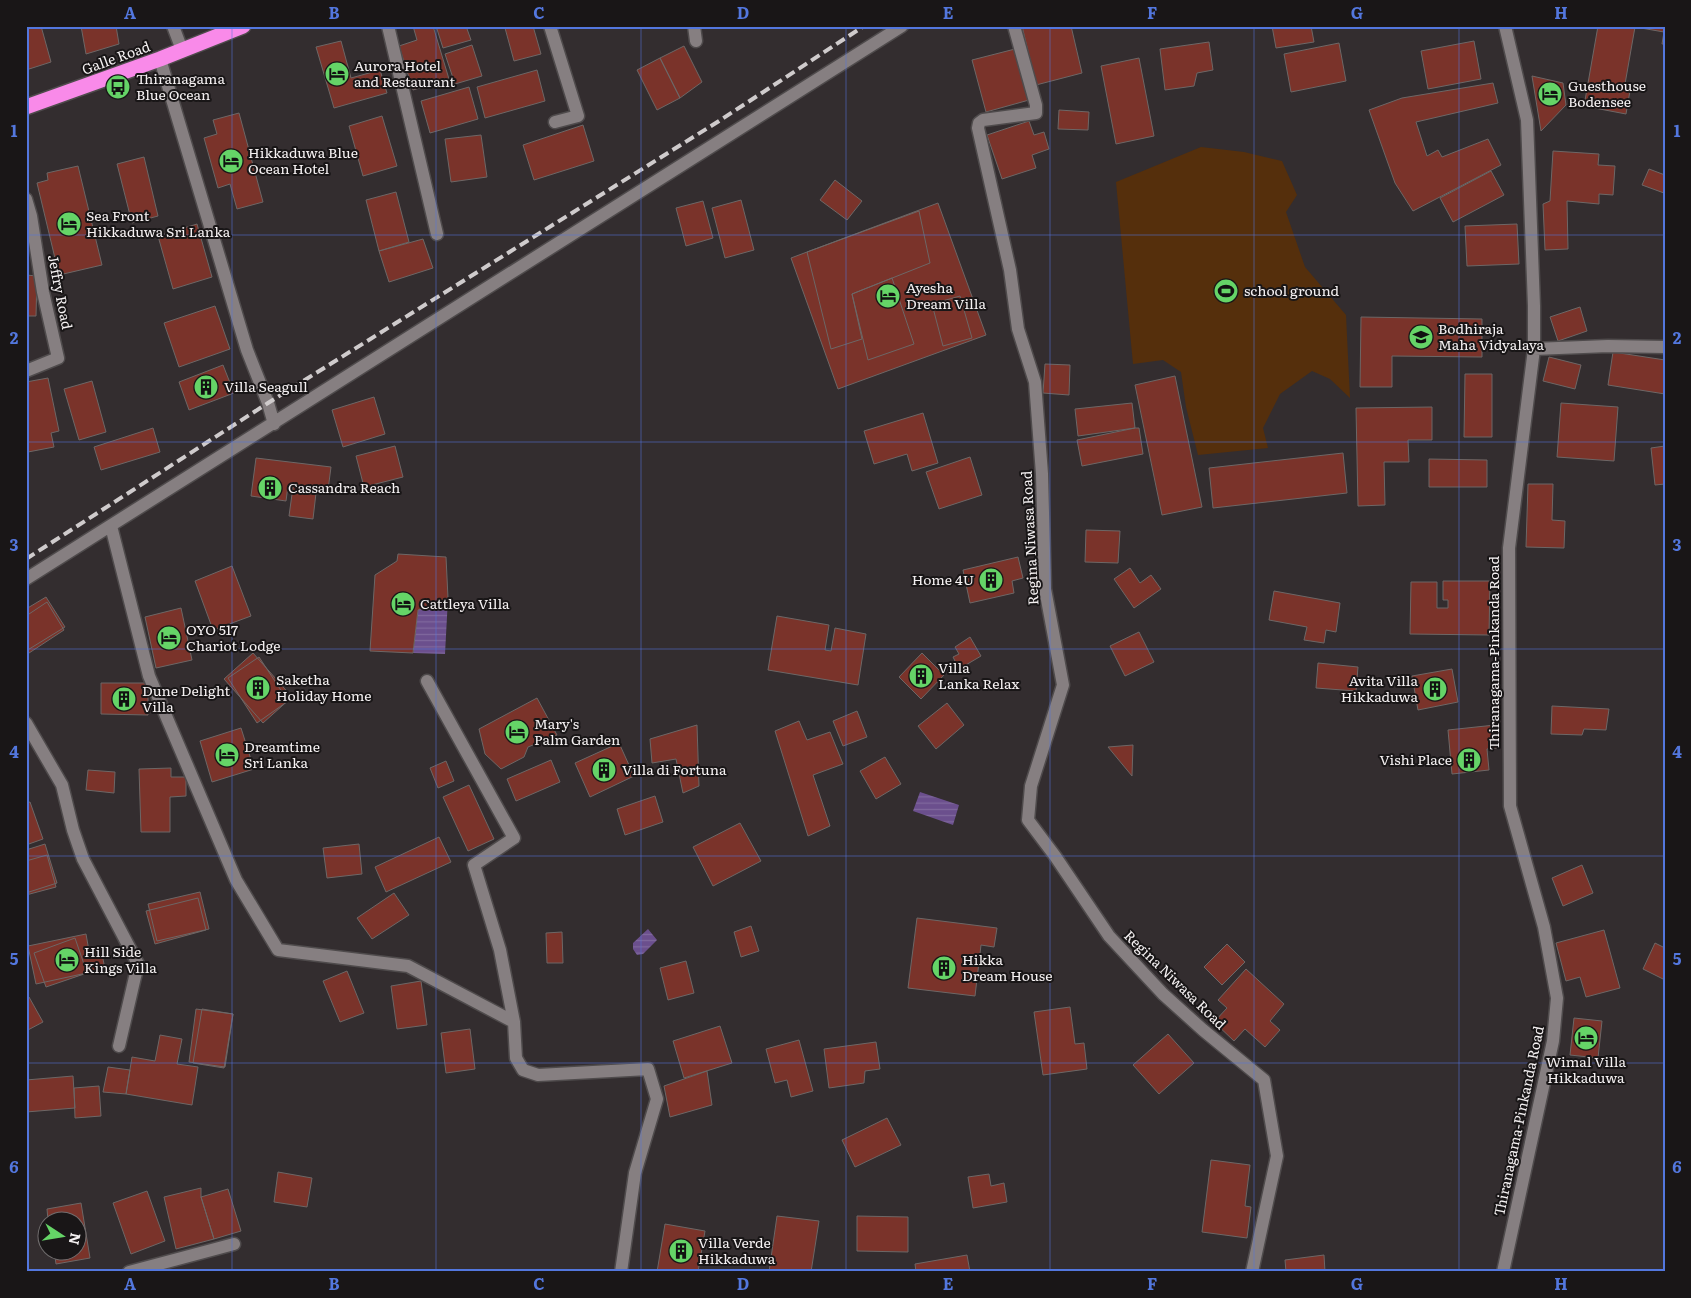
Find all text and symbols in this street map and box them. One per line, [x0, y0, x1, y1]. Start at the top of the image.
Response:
text: A [124, 0, 136, 24]
text: B [328, 0, 340, 24]
text: C [533, 0, 545, 24]
text: D [737, 0, 749, 24]
text: E [943, 0, 954, 24]
text: F [1147, 0, 1157, 24]
text: G [1351, 0, 1363, 24]
text: H [1554, 0, 1568, 24]
street label: Galle Road [79, 35, 153, 79]
place label: Aurora Hotel and Restaurant [354, 55, 455, 91]
hotel icon: Aurora Hotel and Restaurant [324, 61, 350, 87]
place label: Thiranagama Blue Ocean [136, 68, 225, 104]
bus stop icon: Thiranagama Blue Ocean [105, 74, 131, 100]
place label: Guesthouse Bodensee [1568, 75, 1646, 111]
hotel icon: Guesthouse Bodensee [1537, 81, 1563, 107]
text: 1 [11, 118, 18, 142]
text: 1 [1674, 118, 1681, 142]
place label: Hikkaduwa Blue Ocean Hotel [248, 142, 358, 178]
hotel icon: Hikkaduwa Blue Ocean Hotel [218, 148, 244, 174]
place label: Sea Front Hikkaduwa Sri Lanka [86, 205, 231, 241]
hotel icon: Sea Front Hikkaduwa Sri Lanka [56, 211, 82, 237]
street label: Jeffry Road [44, 253, 78, 331]
place label: Ayesha Dream Villa [906, 277, 986, 313]
sports icon: school ground [1213, 278, 1239, 304]
place label: school ground [1244, 280, 1340, 300]
hotel icon: Ayesha Dream Villa [875, 283, 901, 309]
place label: Bodhiraja Maha Vidyalaya [1438, 318, 1545, 354]
school or university icon: Bodhiraja Maha Vidyalaya [1408, 324, 1434, 350]
text: 2 [10, 325, 19, 349]
text: 2 [1673, 325, 1682, 349]
building icon: Villa Seagull [193, 374, 219, 400]
place label: Villa Seagull [224, 376, 308, 396]
street label: Regina Niwasa Road [1015, 470, 1043, 606]
building icon: Cassandra Reach [257, 475, 283, 501]
place label: Cassandra Reach [288, 477, 400, 497]
text: 3 [10, 532, 19, 556]
text: 3 [1673, 532, 1682, 556]
street label: Thiranagama-Pinkanda Road [1483, 555, 1503, 750]
building icon: Home 4U [978, 567, 1004, 593]
place label: Home 4U [912, 569, 974, 589]
hotel icon: Cattleya Villa [390, 591, 416, 617]
place label: Cattleya Villa [420, 593, 510, 613]
place label: OYO 517 Chariot Lodge [186, 619, 281, 655]
hotel icon: OYO 517 Chariot Lodge [156, 625, 182, 651]
place label: Villa Lanka Relax [938, 657, 1019, 693]
building icon: Villa Lanka Relax [908, 663, 934, 689]
place label: Saketha Holiday Home [276, 669, 372, 705]
place label: Avita Villa Hikkaduwa [1341, 670, 1418, 706]
building icon: Saketha Holiday Home [245, 675, 271, 701]
building icon: Avita Villa Hikkaduwa [1422, 676, 1448, 702]
place label: Dune Delight Villa [142, 680, 230, 716]
building icon: Dune Delight Villa [111, 686, 137, 712]
place label: Mary's Palm Garden [534, 713, 620, 749]
hotel icon: Mary's Palm Garden [504, 719, 530, 745]
place label: Dreamtime Sri Lanka [244, 736, 320, 772]
text: 4 [9, 739, 19, 763]
text: 4 [1672, 739, 1682, 763]
hotel icon: Dreamtime Sri Lanka [214, 742, 240, 768]
building icon: Vishi Place [1456, 747, 1482, 773]
place label: Vishi Place [1379, 749, 1452, 769]
building icon: Villa di Fortuna [591, 757, 617, 783]
place label: Villa di Fortuna [622, 759, 727, 779]
street label: Regina Niwasa Road [1120, 925, 1231, 1034]
place label: Hill Side Kings Villa [84, 941, 157, 977]
text: 5 [10, 946, 19, 970]
text: 5 [1673, 946, 1682, 970]
hotel icon: Hill Side Kings Villa [54, 947, 80, 973]
place label: Hikka Dream House [962, 949, 1052, 985]
building icon: Hikka Dream House [931, 955, 957, 981]
street label: Thiranagama-Pinkanda Road [1488, 1023, 1548, 1218]
hotel icon: Wimal Villa Hikkaduwa [1573, 1025, 1599, 1051]
place label: Wimal Villa Hikkaduwa [1546, 1051, 1626, 1087]
text: 6 [9, 1154, 19, 1178]
text: 6 [1672, 1154, 1682, 1178]
north arrow [38, 1210, 88, 1260]
text: N [65, 1231, 87, 1247]
place label: Villa Verde Hikkaduwa [698, 1232, 776, 1268]
building icon: Villa Verde Hikkaduwa [668, 1238, 694, 1264]
text: A [124, 1271, 136, 1295]
text: B [328, 1271, 340, 1295]
text: C [533, 1271, 545, 1295]
text: D [737, 1271, 749, 1295]
text: E [943, 1271, 954, 1295]
text: F [1147, 1271, 1157, 1295]
text: G [1351, 1271, 1363, 1295]
text: H [1554, 1271, 1568, 1295]

